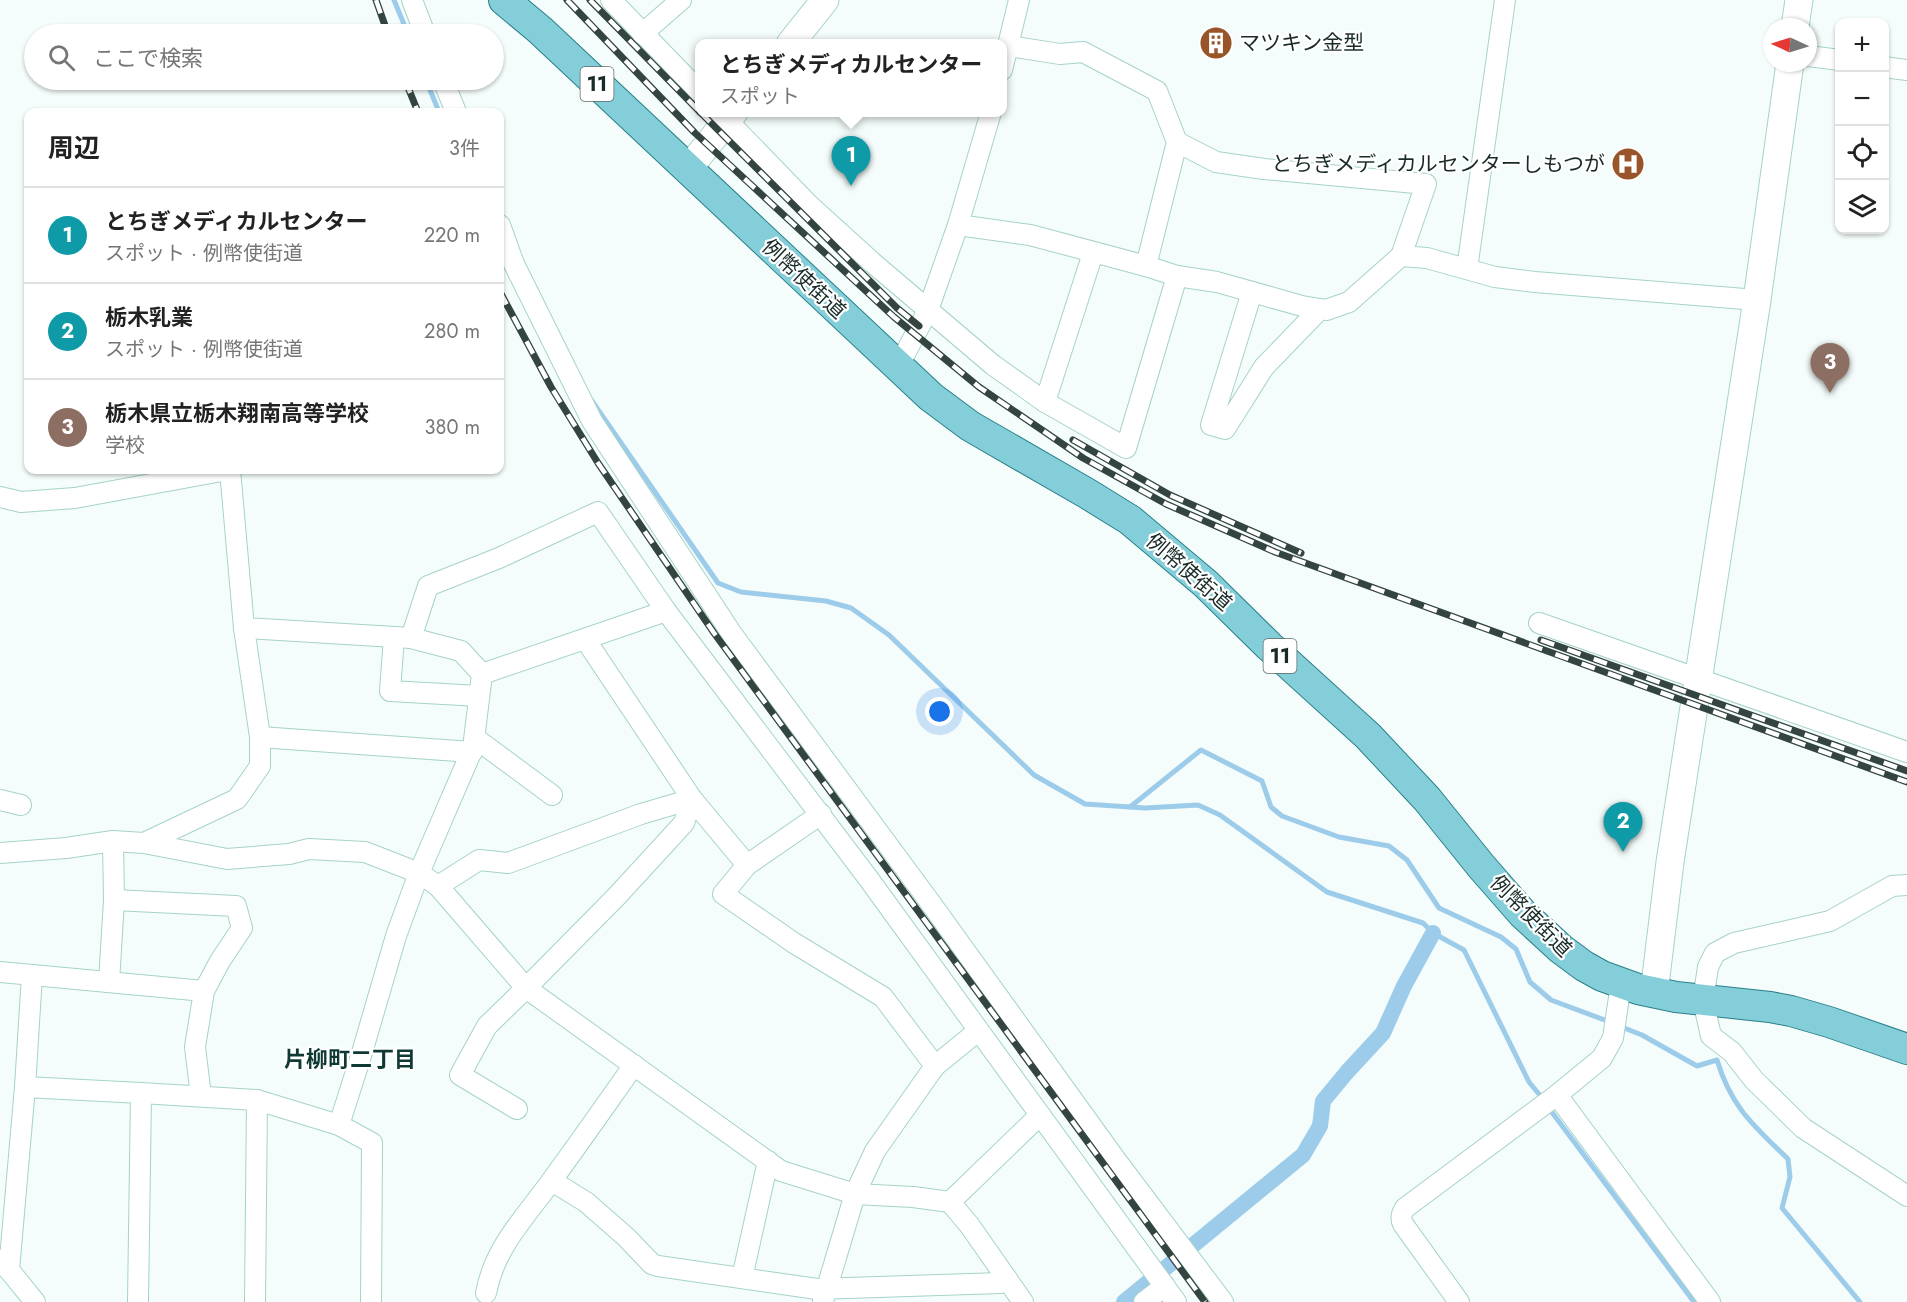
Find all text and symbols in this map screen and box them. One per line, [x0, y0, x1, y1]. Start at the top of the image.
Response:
north arrow [1763, 18, 1817, 72]
map controls [1835, 18, 1889, 234]
button: + [1835, 18, 1889, 72]
search box [24, 24, 504, 90]
building icon: マツキン金型 [1198, 25, 1234, 61]
place label: マツキン金型 [1239, 28, 1364, 58]
popup [695, 39, 1007, 117]
icon: search [45, 41, 78, 74]
text: ここで検索 [93, 42, 203, 74]
text: とちぎメディカルセンター [720, 48, 982, 80]
road number: 11 [580, 67, 614, 101]
button: − [1835, 72, 1889, 126]
text: スポット [720, 82, 800, 111]
button: locate [1835, 126, 1889, 180]
text: 周辺 [48, 129, 100, 167]
text: 3件 [449, 134, 480, 163]
pin: 1 [832, 136, 870, 186]
hospital icon: とちぎメディカルセンターしもつが [1610, 146, 1646, 182]
place label: とちぎメディカルセンターしもつが [1271, 149, 1605, 179]
button: layers [1835, 180, 1889, 234]
text: とちぎメディカルセンター [105, 205, 367, 237]
text: 1 [62, 221, 73, 250]
text: 220 m [424, 221, 480, 250]
street label: 例幣使街道 [755, 232, 853, 326]
text: スポット · 例幣使街道 [105, 239, 303, 268]
text: 栃木乳業 [105, 301, 193, 333]
text: 2 [61, 317, 74, 346]
text: 280 m [424, 317, 480, 346]
text: スポット · 例幣使街道 [105, 335, 303, 364]
pin: 3 [1810, 344, 1850, 393]
text: 栃木県立栃木翔南高等学校 [105, 397, 369, 429]
text: 3 [61, 413, 74, 442]
text: 380 m [425, 413, 480, 442]
text: 学校 [105, 431, 145, 460]
street label: 例幣使街道 [1140, 526, 1238, 618]
road number: 11 [1264, 639, 1296, 673]
your location [925, 697, 954, 726]
pin: 2 [1604, 802, 1642, 852]
street label: 例幣使街道 [1483, 868, 1579, 964]
district label: 片柳町二丁目 [284, 1043, 416, 1075]

